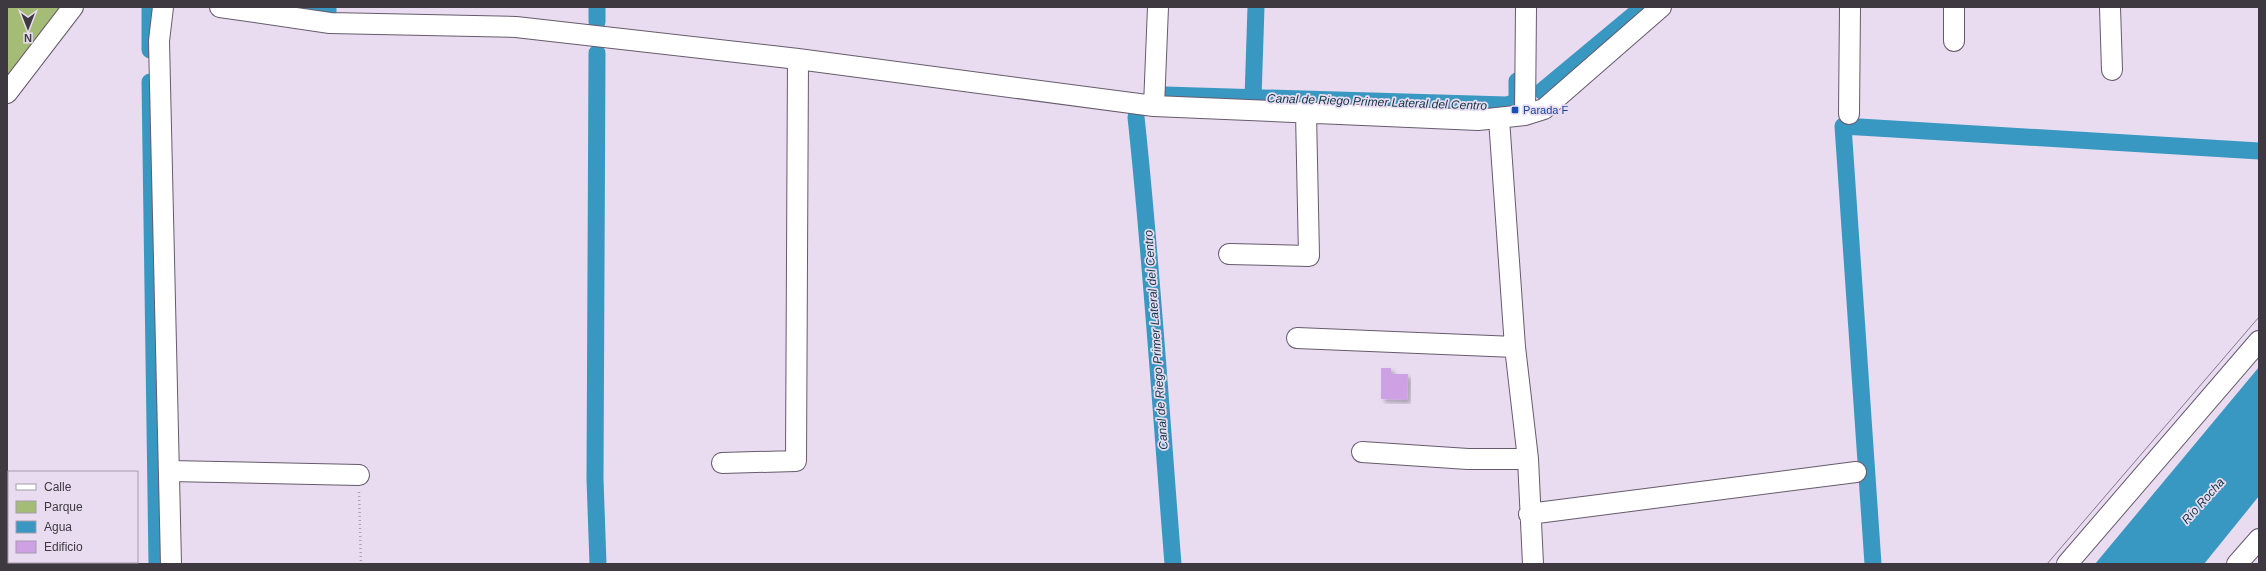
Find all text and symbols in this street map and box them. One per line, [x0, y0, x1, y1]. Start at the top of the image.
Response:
north arrow [8, 8, 48, 48]
text: N [24, 32, 32, 44]
water label: Canal de Riego Primer Lateral del Centro [1267, 91, 1488, 113]
place label: Parada F [1523, 104, 1569, 116]
marker: Parada F [1510, 105, 1520, 115]
water label: Canal de Riego Primer Lateral del Centro [1141, 229, 1171, 450]
legend [8, 471, 138, 563]
water label: Río Rocha [2179, 475, 2227, 527]
text: Calle [44, 480, 72, 494]
text: Parque [44, 500, 83, 514]
text: Agua [44, 520, 72, 534]
text: Edificio [44, 540, 83, 554]

